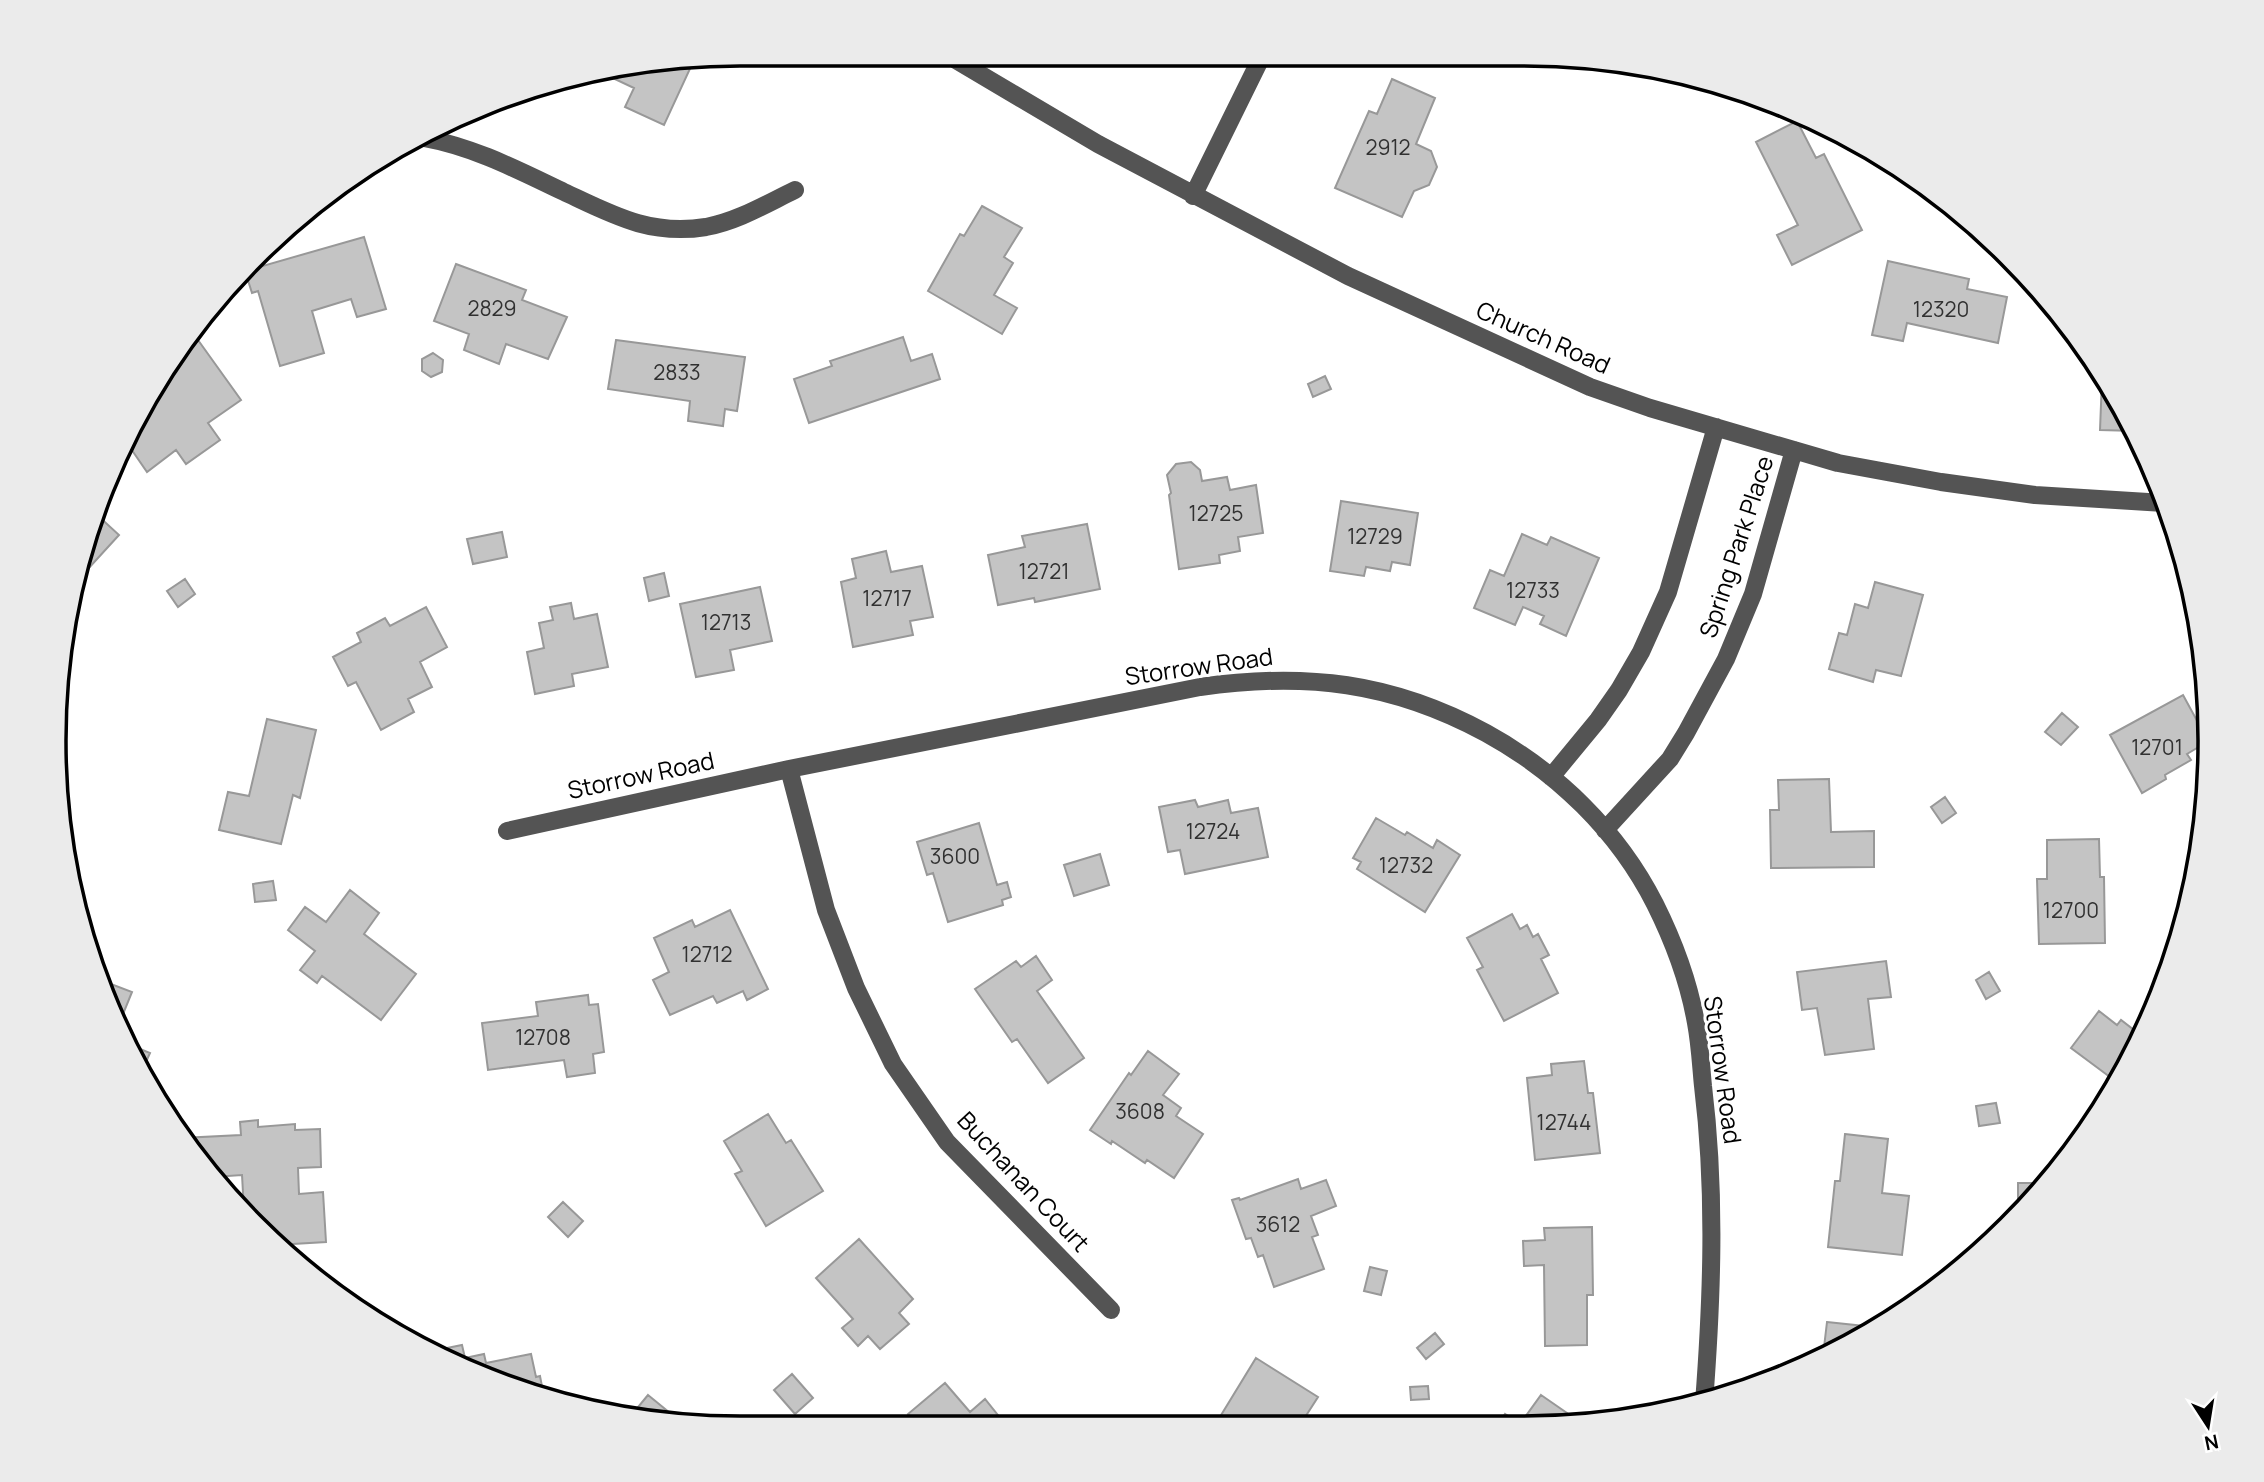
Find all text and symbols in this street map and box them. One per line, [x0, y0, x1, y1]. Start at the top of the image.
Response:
house number: 2912 [1365, 133, 1411, 161]
street label: Church Road [1471, 292, 1616, 381]
house number: 2829 [467, 294, 517, 322]
house number: 12320 [1913, 295, 1969, 323]
house number: 2833 [653, 358, 701, 386]
street label: Spring Park Place [1691, 451, 1781, 642]
house number: 12725 [1189, 499, 1243, 527]
house number: 12729 [1347, 522, 1403, 550]
house number: 12721 [1019, 557, 1069, 585]
house number: 12733 [1506, 576, 1560, 604]
house number: 12717 [862, 584, 912, 612]
house number: 12713 [701, 608, 751, 636]
street label: Storrow Road [1123, 639, 1275, 692]
house number: 12701 [2131, 733, 2183, 761]
street label: Storrow Road [564, 743, 717, 806]
house number: 12724 [1186, 817, 1240, 845]
house number: 3600 [930, 842, 980, 870]
house number: 12732 [1379, 851, 1433, 879]
house number: 12700 [2043, 896, 2099, 924]
house number: 12712 [682, 940, 732, 968]
street label: Storrow Road [1697, 994, 1750, 1146]
house number: 12708 [515, 1023, 571, 1051]
house number: 3608 [1115, 1097, 1165, 1125]
street label: Buchanan Court [951, 1104, 1098, 1258]
house number: 12744 [1537, 1108, 1591, 1136]
house number: 3612 [1256, 1210, 1300, 1238]
north arrow [2173, 1391, 2243, 1461]
text: N [2202, 1428, 2221, 1457]

